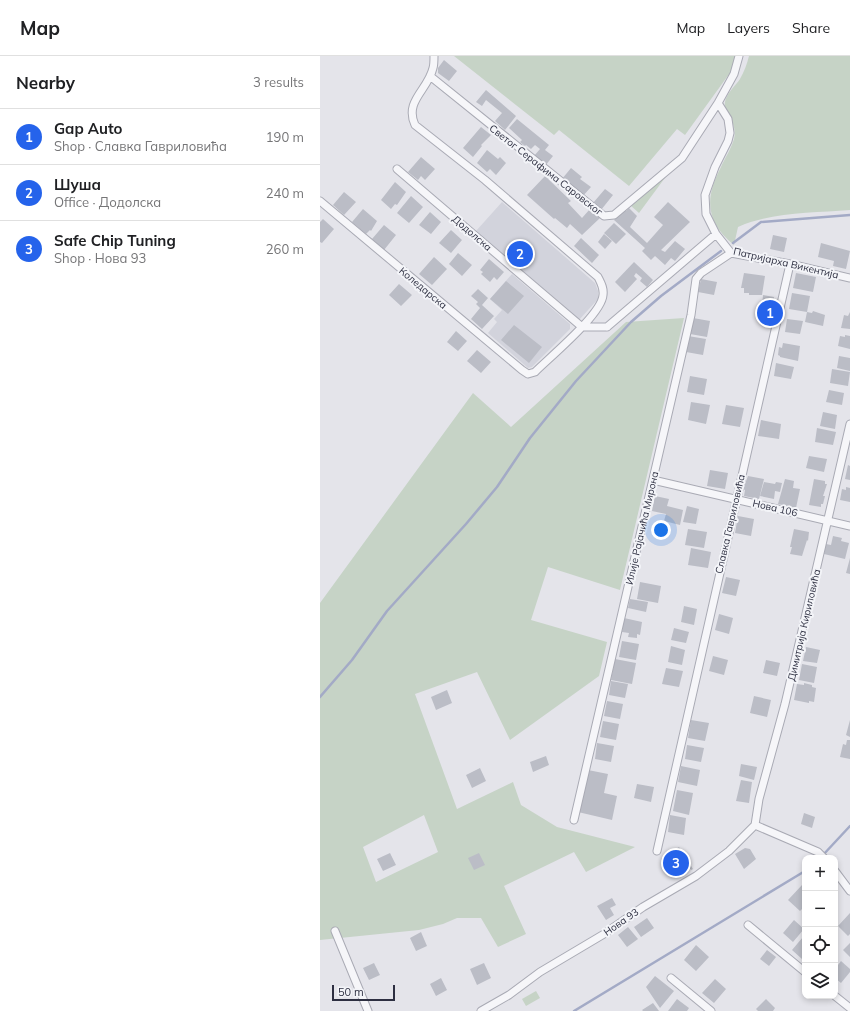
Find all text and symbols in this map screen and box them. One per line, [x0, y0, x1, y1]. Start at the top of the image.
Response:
text: Map [20, 16, 60, 40]
text: Map [676, 19, 705, 37]
text: Layers [727, 19, 770, 37]
text: Share [792, 19, 830, 37]
text: Nearby [16, 72, 75, 93]
text: 3 results [253, 74, 304, 90]
text: Gap Auto [54, 119, 123, 138]
street label: Светог Серафима Саровског [487, 122, 606, 219]
text: 1 [25, 129, 33, 145]
text: 190 m [266, 129, 304, 145]
text: Shop · Славка Гавриловића [54, 138, 227, 154]
text: Шуша [54, 175, 101, 194]
text: 2 [25, 185, 33, 201]
text: 240 m [266, 185, 304, 201]
text: Office · Додолска [54, 194, 161, 210]
street label: Додолска [450, 212, 494, 254]
text: Safe Chip Tuning [54, 231, 176, 250]
pin: 2 [507, 239, 533, 269]
text: 3 [25, 241, 33, 257]
text: 260 m [266, 241, 304, 257]
street label: Патријарха Викентија [732, 245, 840, 281]
text: Shop · Нова 93 [54, 250, 146, 266]
street label: Коледарска [396, 264, 450, 312]
pin: 1 [757, 298, 783, 328]
street label: Илије Рајачића Мирона [623, 470, 661, 586]
street label: Славка Гавриловића [712, 473, 748, 575]
street label: Нова 106 [751, 497, 799, 519]
your location [651, 520, 671, 540]
street label: Димитрија Кириловића [785, 568, 823, 682]
pin: 3 [663, 848, 689, 878]
map controls [802, 855, 838, 999]
button: + [802, 855, 838, 891]
button: − [802, 891, 838, 927]
street label: Нова 93 [601, 905, 641, 939]
button: locate [802, 927, 838, 963]
button: layers [802, 963, 838, 999]
scale bar [332, 983, 395, 1002]
text: 50 m [338, 985, 364, 999]

